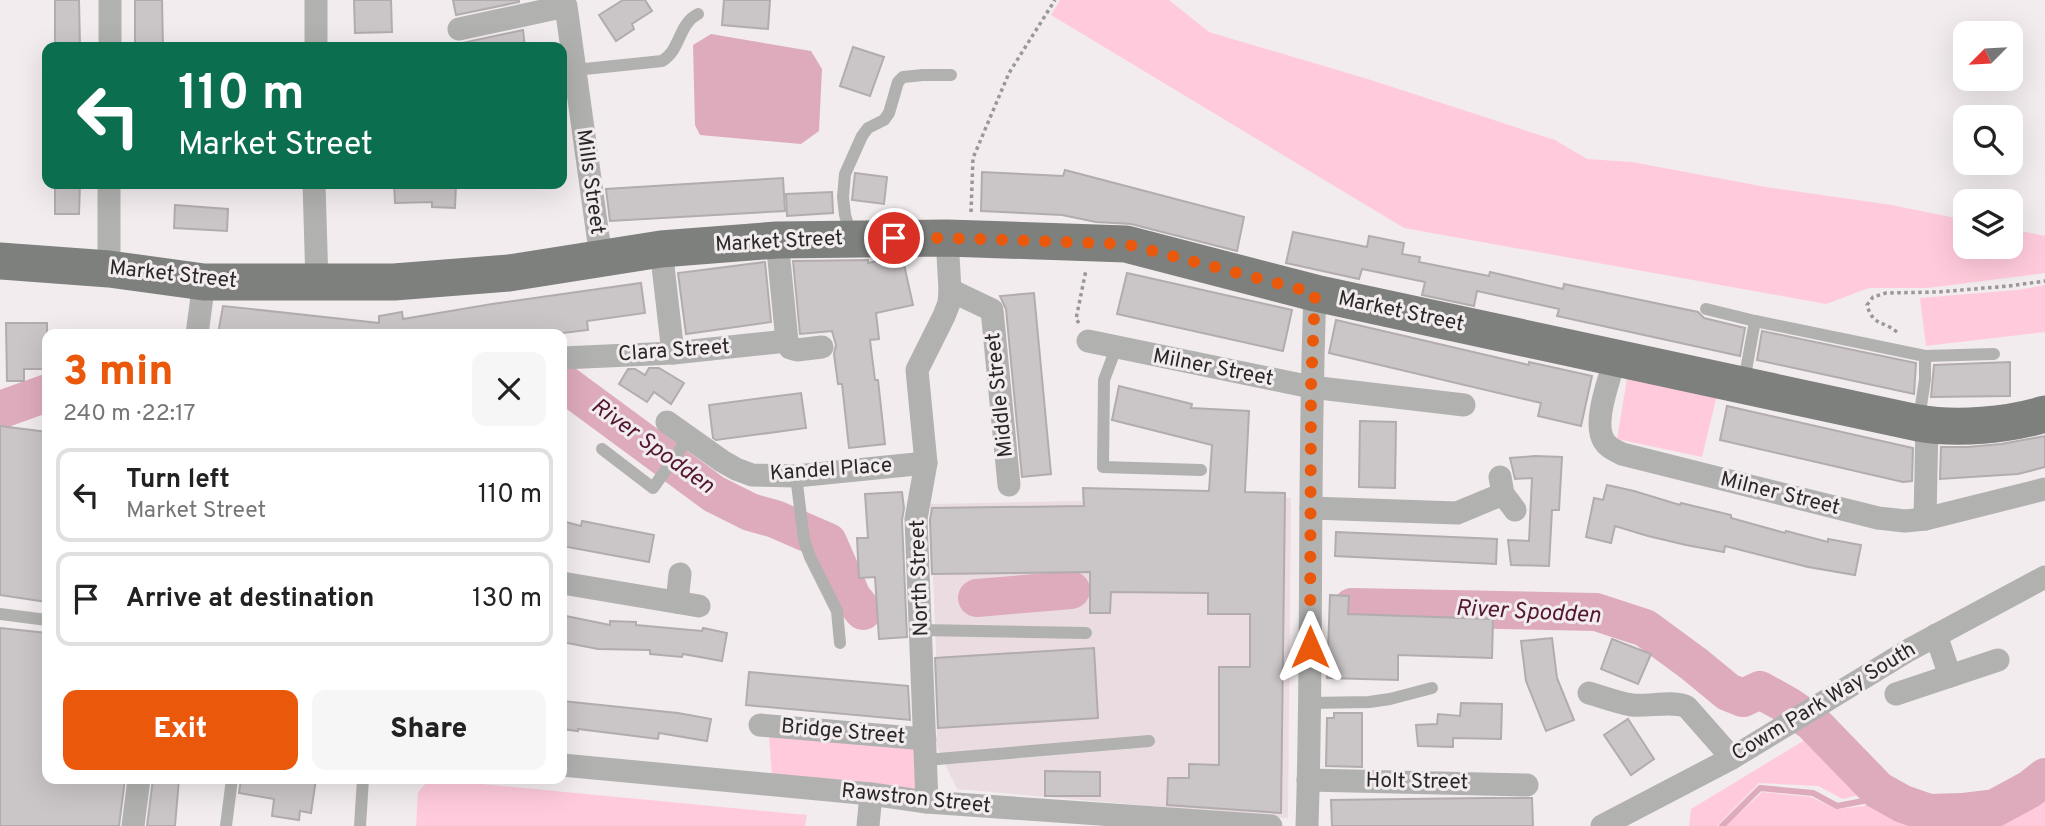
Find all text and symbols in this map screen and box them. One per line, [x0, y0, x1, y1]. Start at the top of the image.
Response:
north arrow [1953, 21, 2023, 91]
map controls [1953, 21, 2023, 259]
text: 110 m [178, 65, 305, 127]
icon: left [63, 70, 154, 161]
button: search [1953, 105, 2023, 175]
text: Market Street [178, 126, 373, 166]
street label: Mills Street [569, 128, 611, 236]
button: layers [1953, 189, 2023, 259]
pin [864, 208, 924, 268]
icon: arrive [875, 219, 913, 257]
street label: Market Street [714, 225, 844, 259]
street label: Market Street [108, 255, 238, 295]
street label: Market Street [1336, 285, 1466, 339]
street label: Middle Street [980, 331, 1020, 459]
street label: Clara Street [617, 334, 731, 368]
street label: Milner Street [1150, 343, 1276, 393]
text: 3 min [63, 347, 174, 400]
button: close [472, 352, 546, 426]
water label: River Spodden [585, 393, 720, 502]
text: 240 m · 22:17 [63, 400, 195, 429]
street label: Kandel Place [769, 452, 893, 488]
text: Turn left [126, 464, 230, 497]
street label: Milner Street [1717, 466, 1843, 522]
icon: left [67, 476, 105, 514]
text: 110 m [478, 479, 542, 512]
text: Market Street [126, 497, 266, 526]
street label: North Street [904, 519, 936, 637]
icon: arrive [67, 580, 105, 618]
text: Arrive at destination [126, 583, 374, 616]
text: 130 m [472, 583, 542, 616]
water label: River Spodden [1455, 595, 1602, 631]
position arrow [1273, 610, 1347, 684]
street label: Cowm Park Way South [1727, 636, 1921, 768]
button: Exit [63, 690, 298, 770]
button: Share [312, 690, 546, 770]
street label: Bridge Street [780, 713, 906, 751]
street label: Holt Street [1365, 768, 1469, 796]
street label: Rawstron Street [840, 778, 992, 820]

